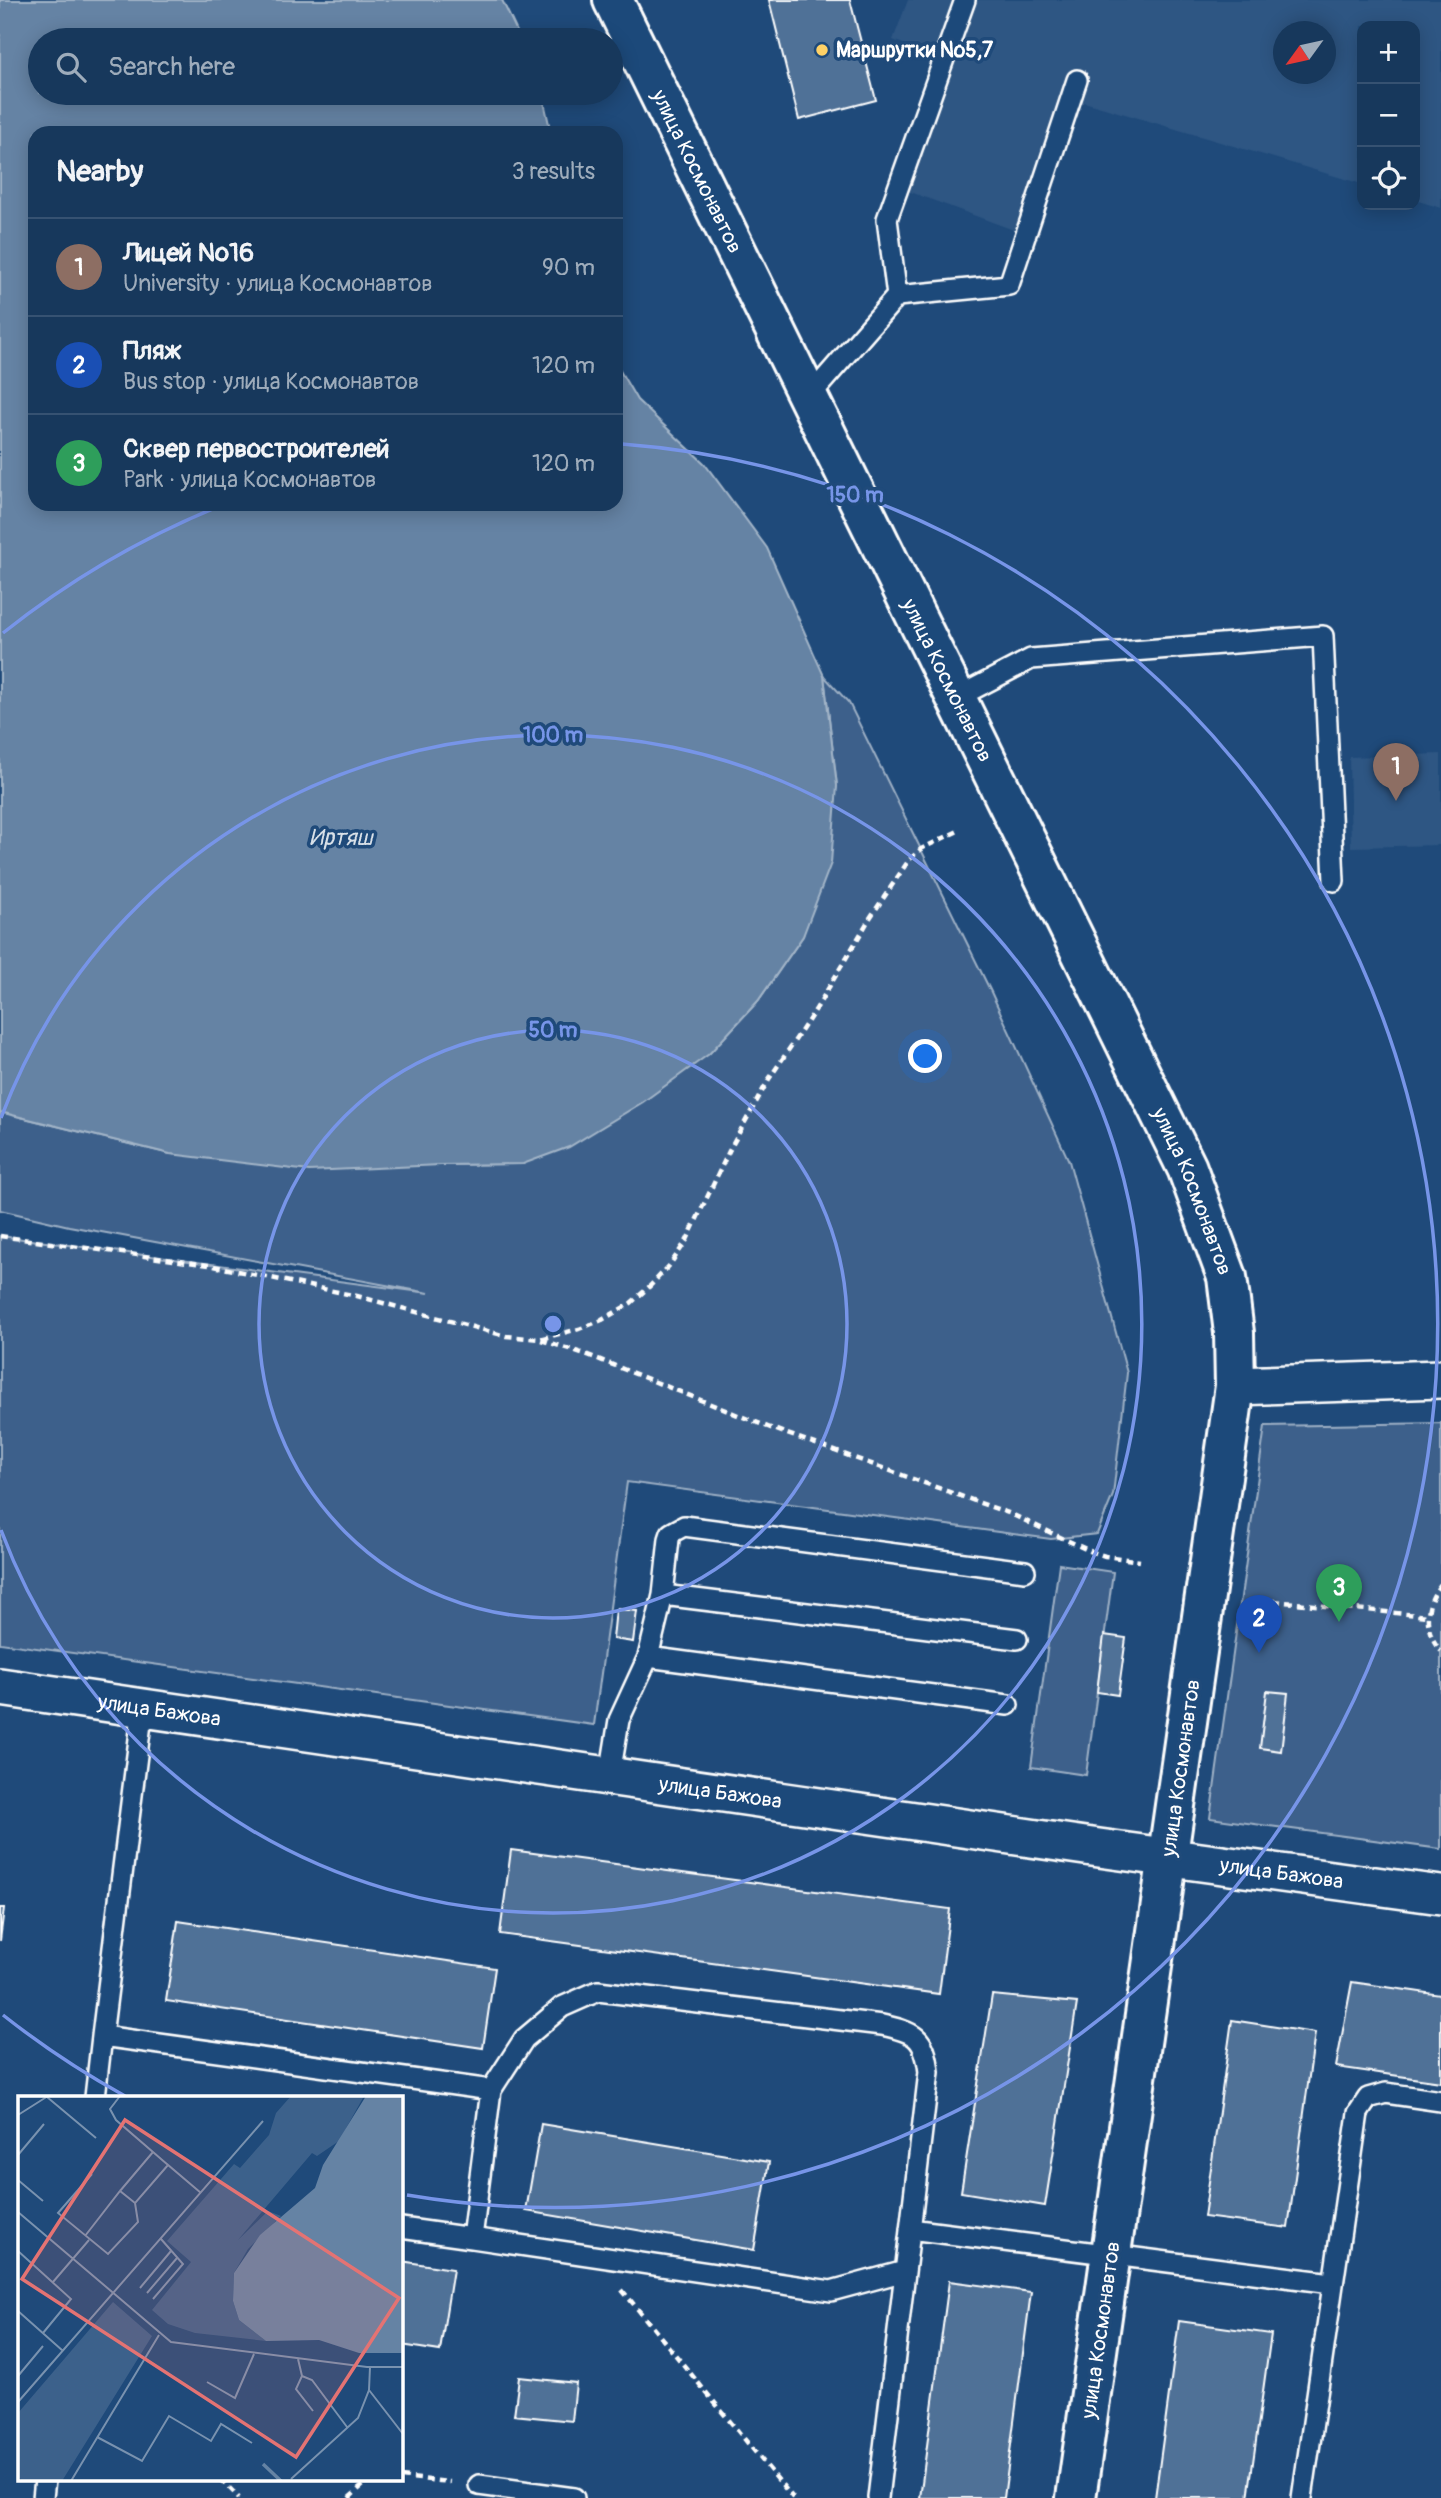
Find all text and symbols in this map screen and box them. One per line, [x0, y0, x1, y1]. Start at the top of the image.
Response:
north arrow [1273, 21, 1336, 84]
map controls [1357, 21, 1420, 210]
button: + [1357, 21, 1420, 84]
search box [28, 28, 623, 105]
place label: Маршрутки №5,7 [836, 37, 994, 64]
marker: Маршрутки №5,7 [814, 42, 830, 58]
icon: search [52, 48, 90, 86]
text: Search here [108, 51, 235, 83]
street label: улица Космонавтов [645, 84, 749, 258]
button: − [1357, 84, 1420, 147]
button: locate [1357, 147, 1420, 210]
text: Nearby [56, 153, 143, 190]
text: 3 results [512, 157, 595, 186]
text: Лицей №16 [123, 237, 254, 269]
text: 1 [75, 253, 84, 282]
text: 90 m [542, 253, 595, 282]
text: University · улица Космонавтов [123, 269, 433, 298]
text: Пляж [123, 335, 181, 367]
text: 2 [73, 351, 85, 380]
text: 120 m [532, 351, 595, 380]
text: Bus stop · улица Космонавтов [123, 367, 419, 396]
text: Сквер первостроителей [123, 433, 389, 465]
text: 3 [73, 449, 85, 478]
text: 120 m [532, 449, 595, 478]
text: Park · улица Космонавтов [123, 465, 376, 494]
text: 150 m [826, 482, 884, 509]
street label: улица Космонавтов [895, 593, 999, 766]
text: 100 m [523, 722, 583, 749]
pin: 1 [1373, 743, 1419, 801]
water label: Иртяш [309, 823, 374, 852]
text: 50 m [529, 1017, 578, 1044]
your location [908, 1039, 942, 1073]
street label: улица Космонавтов [1145, 1102, 1239, 1279]
centre of rings [541, 1312, 565, 1336]
pin: 3 [1316, 1564, 1362, 1622]
pin: 2 [1236, 1595, 1282, 1653]
street label: улица Космонавтов [1155, 1678, 1207, 1859]
street label: улица Бажова [95, 1688, 223, 1733]
street label: улица Бажова [656, 1770, 784, 1815]
street label: улица Бажова [1217, 1851, 1345, 1895]
inset map [18, 2096, 402, 2480]
street label: улица Космонавтов [1075, 2240, 1127, 2421]

